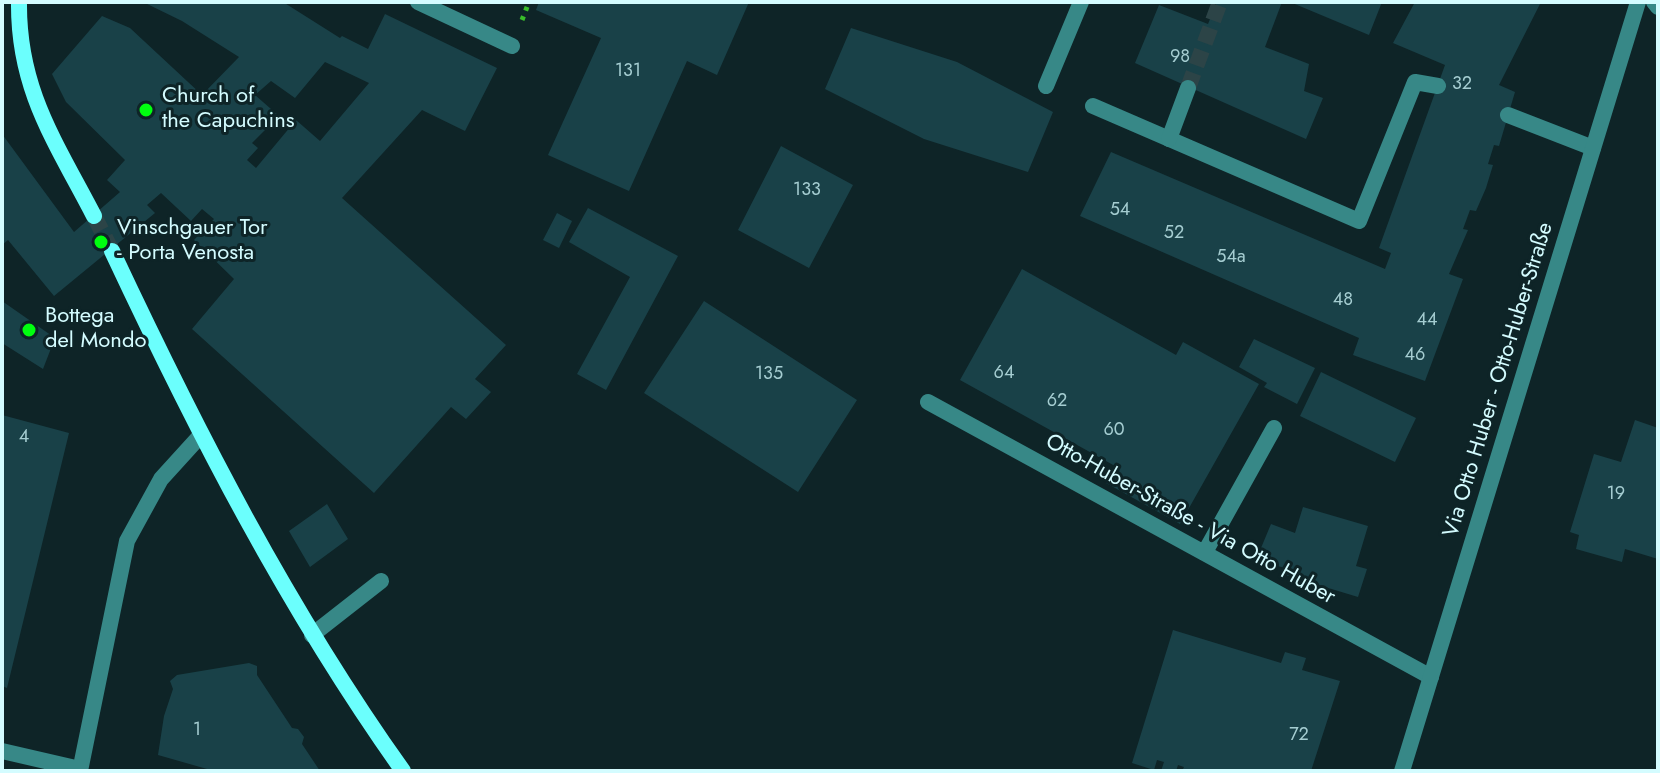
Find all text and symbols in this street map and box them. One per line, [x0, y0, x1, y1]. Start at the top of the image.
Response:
house number: 98 [1170, 47, 1190, 69]
house number: 131 [615, 61, 641, 83]
house number: 32 [1452, 74, 1472, 96]
place label: Church of the Capuchins [162, 84, 295, 136]
marker: Church of the Capuchins [137, 101, 155, 119]
house number: 133 [793, 180, 821, 202]
house number: 54 [1110, 200, 1130, 222]
place label: Vinschgauer Tor - Porta Venosta [117, 216, 267, 268]
street label: Via Otto Huber - Otto-Huber-Straße [1438, 219, 1560, 541]
house number: 52 [1164, 223, 1184, 245]
marker: Vinschgauer Tor - Porta Venosta [92, 233, 110, 251]
house number: 54a [1216, 247, 1246, 269]
house number: 48 [1333, 290, 1353, 312]
place label: Bottega del Mondo [45, 304, 146, 356]
house number: 44 [1417, 310, 1437, 332]
marker: Bottega del Mondo [20, 321, 38, 339]
house number: 46 [1405, 345, 1425, 367]
house number: 64 [994, 363, 1014, 385]
house number: 135 [755, 364, 783, 386]
house number: 62 [1047, 391, 1067, 413]
house number: 60 [1103, 420, 1125, 442]
house number: 4 [19, 427, 29, 449]
street label: Otto-Huber-Straße - Via Otto Huber [1040, 429, 1340, 611]
house number: 19 [1607, 484, 1625, 506]
house number: 1 [193, 720, 201, 742]
house number: 72 [1289, 725, 1309, 747]

